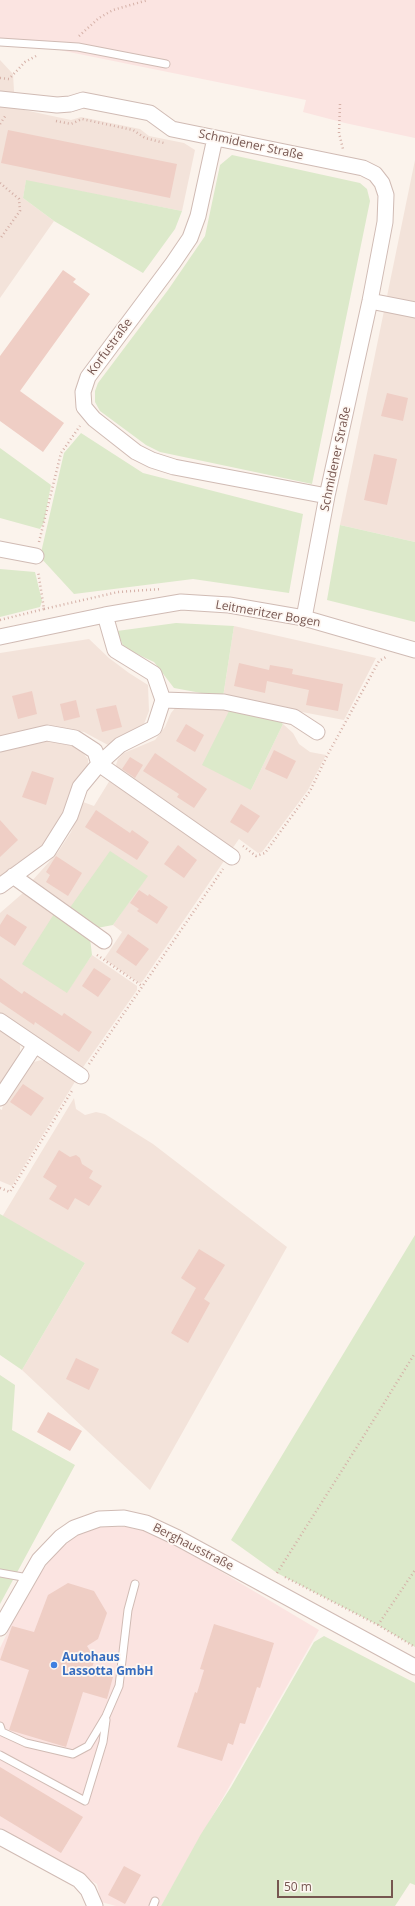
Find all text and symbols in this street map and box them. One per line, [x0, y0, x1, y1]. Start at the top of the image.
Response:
street label: Schmidener Straße [197, 127, 305, 163]
street label: Korfustraße [85, 316, 135, 378]
street label: Schmidener Straße [318, 405, 354, 513]
street label: Leitmeritzer Bogen [214, 598, 322, 630]
street label: Berghausstraße [150, 1520, 236, 1574]
place label: Autohaus Lassotta GmbH [62, 1651, 153, 1679]
marker: Autohaus Lassotta GmbH [49, 1660, 59, 1670]
scale bar [279, 1872, 395, 1898]
text: 50 m [284, 1878, 312, 1895]

